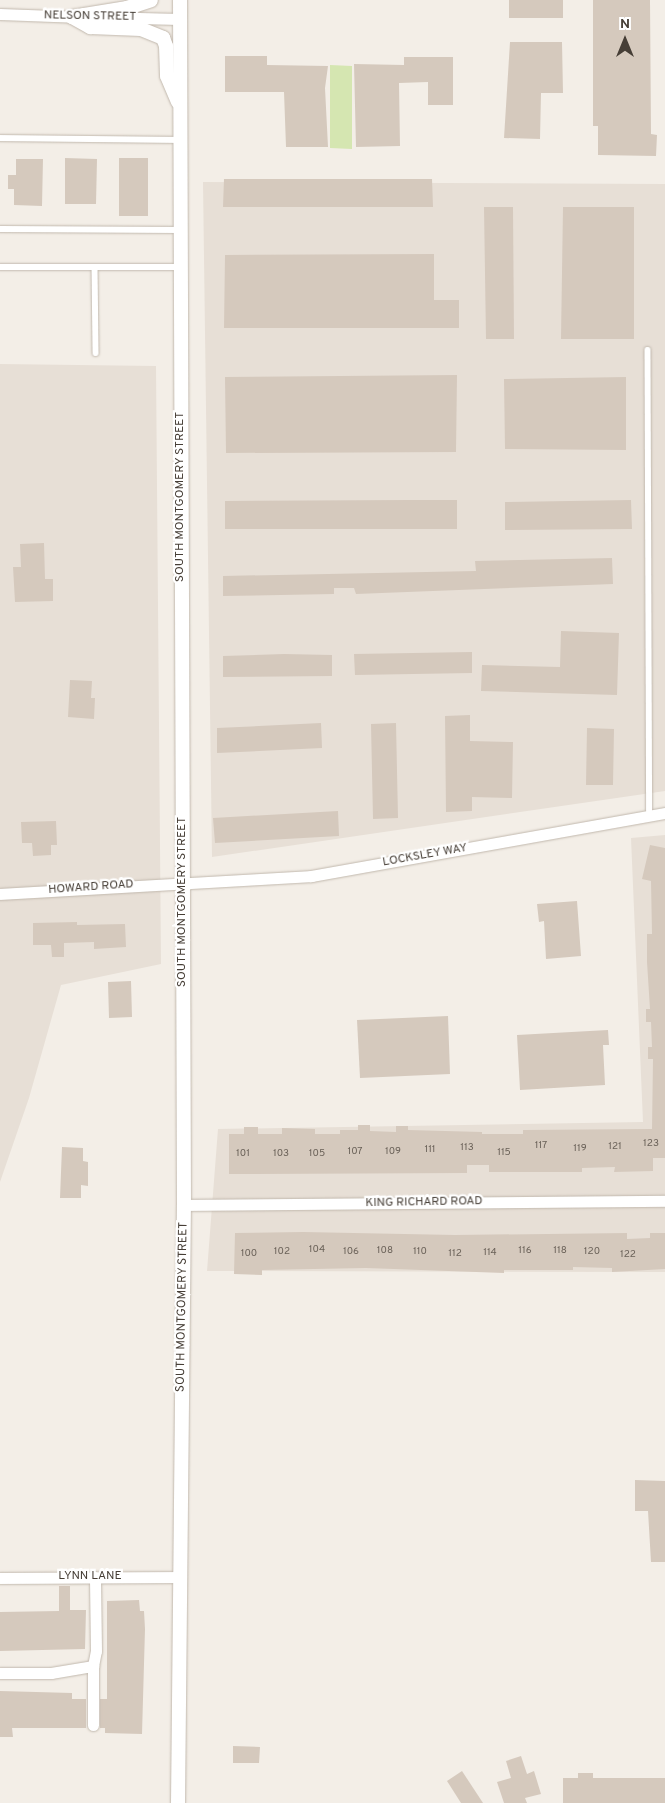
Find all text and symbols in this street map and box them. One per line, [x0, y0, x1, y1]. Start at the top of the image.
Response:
street label: NELSON STREET [44, 9, 136, 25]
north arrow [600, 15, 650, 65]
text: N [620, 16, 630, 33]
street label: SOUTH MONTGOMERY STREET [174, 412, 188, 582]
street label: SOUTH MONTGOMERY STREET [176, 817, 190, 987]
street label: LOCKSLEY WAY [381, 841, 469, 871]
street label: HOWARD ROAD [48, 878, 134, 898]
house number: 123 [643, 1138, 659, 1150]
house number: 117 [535, 1140, 547, 1152]
house number: 121 [608, 1141, 622, 1153]
house number: 113 [460, 1142, 474, 1154]
house number: 119 [573, 1143, 587, 1155]
house number: 111 [424, 1144, 436, 1156]
house number: 107 [347, 1146, 363, 1158]
house number: 109 [385, 1146, 401, 1158]
house number: 115 [497, 1147, 511, 1159]
house number: 101 [236, 1148, 250, 1160]
house number: 103 [273, 1148, 289, 1160]
house number: 105 [309, 1148, 325, 1160]
street label: KING RICHARD ROAD [365, 1195, 483, 1211]
street label: SOUTH MONTGOMERY STREET [174, 1221, 192, 1393]
house number: 104 [309, 1244, 325, 1256]
house number: 108 [377, 1245, 393, 1257]
house number: 116 [518, 1245, 532, 1257]
house number: 118 [553, 1245, 567, 1257]
house number: 102 [274, 1246, 290, 1258]
house number: 106 [343, 1246, 359, 1258]
house number: 110 [413, 1246, 427, 1258]
house number: 120 [584, 1246, 600, 1258]
house number: 114 [483, 1247, 497, 1259]
house number: 100 [241, 1248, 257, 1260]
house number: 112 [448, 1248, 462, 1260]
house number: 122 [620, 1249, 636, 1261]
street label: LYNN LANE [58, 1570, 122, 1584]

